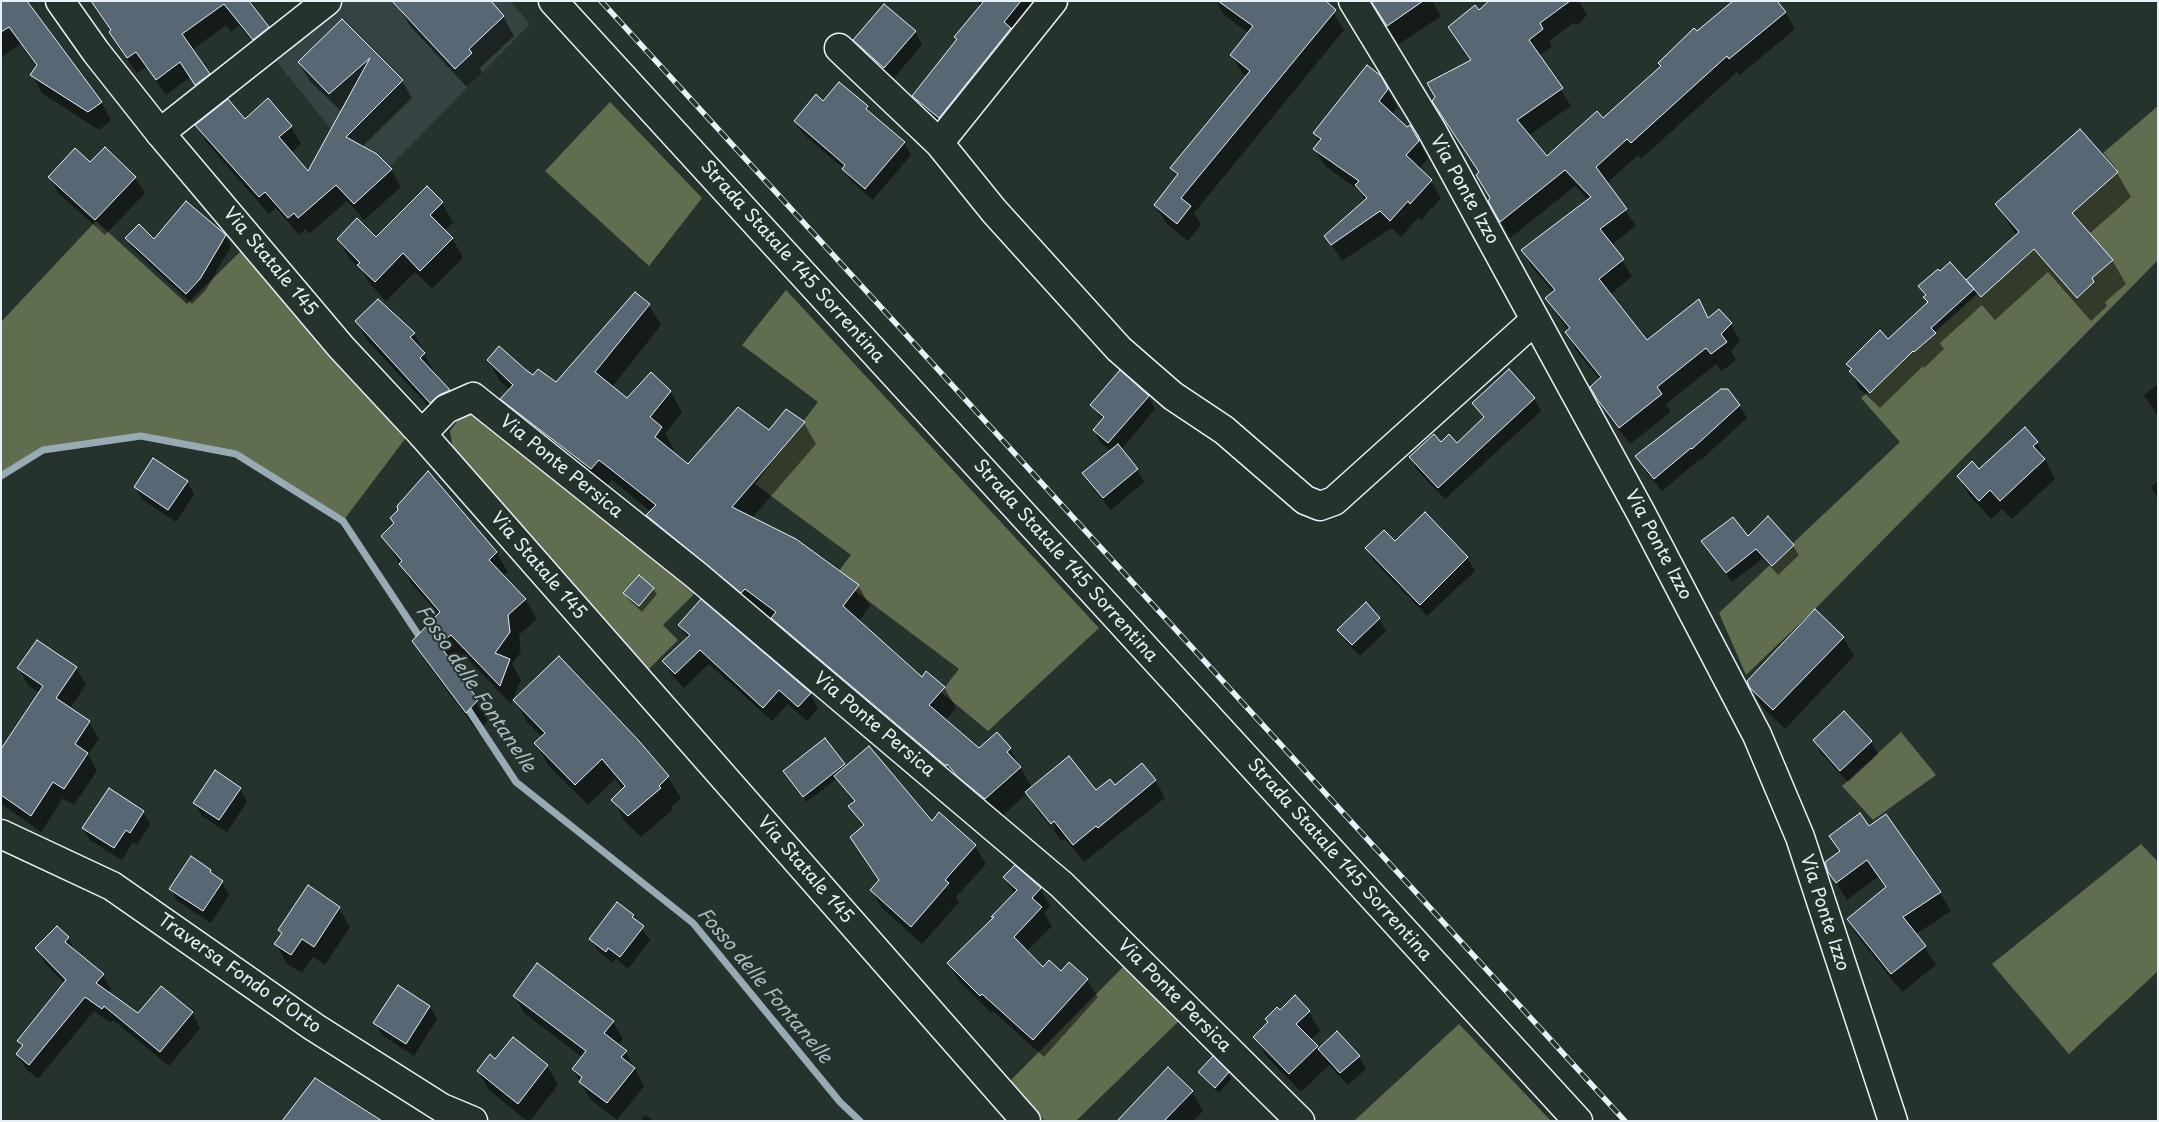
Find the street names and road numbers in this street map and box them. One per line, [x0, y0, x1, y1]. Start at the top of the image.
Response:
street label: Via Ponte Izzo [1425, 132, 1503, 248]
street label: Strada Statale 145 Sorrentina [695, 156, 889, 368]
street label: Via Statale 145 [218, 203, 322, 321]
street label: Via Ponte Persica [495, 411, 627, 523]
street label: Strada Statale 145 Sorrentina [968, 455, 1162, 667]
street label: Via Ponte Izzo [1620, 486, 1696, 604]
street label: Via Statale 145 [486, 508, 590, 624]
street label: Via Ponte Persica [809, 668, 939, 782]
street label: Strada Statale 145 Sorrentina [1242, 754, 1436, 966]
street label: Via Statale 145 [753, 812, 857, 928]
street label: Via Ponte Izzo [1795, 852, 1853, 974]
street label: Traversa Fondo d'Orto [153, 909, 325, 1039]
street label: Via Ponte Persica [1113, 935, 1235, 1057]

